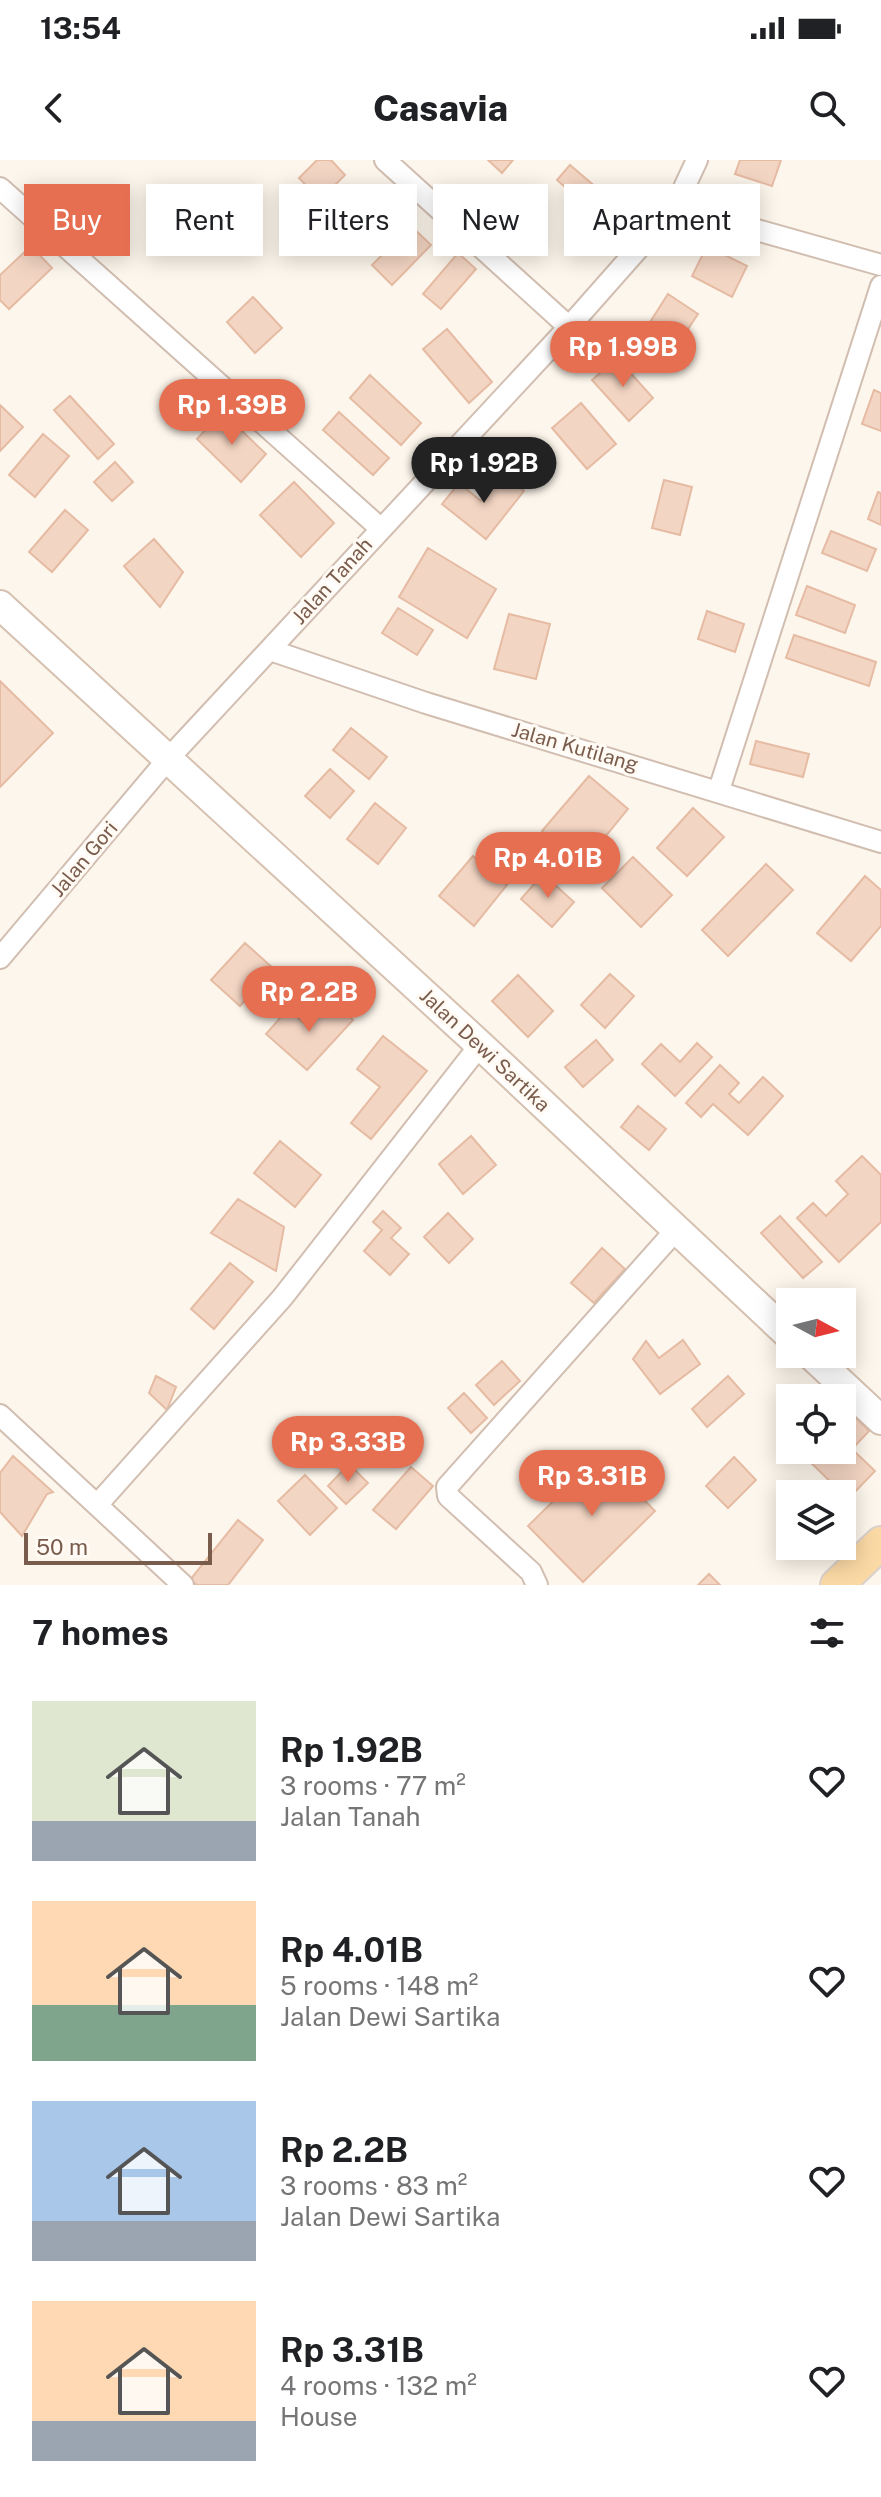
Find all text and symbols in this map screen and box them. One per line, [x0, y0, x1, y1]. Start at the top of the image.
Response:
text: 13:54 [40, 10, 121, 46]
icon: back [32, 86, 76, 130]
icon: search [805, 86, 849, 130]
text: Casavia [373, 87, 508, 129]
chip: Buy [24, 184, 130, 256]
chip: Rent [146, 184, 263, 256]
chip: Filters [279, 184, 417, 256]
chip: New [433, 184, 548, 256]
chip: Apartment [564, 184, 760, 256]
pin: Rp 1.99B [540, 321, 706, 389]
text: Rp 1.99B [568, 331, 678, 362]
pin: Rp 1.39B [149, 379, 315, 447]
text: Rp 1.39B [177, 389, 287, 420]
pin: Rp 1.92B [401, 437, 567, 505]
text: Rp 1.92B [429, 447, 539, 478]
street label: Jalan Tanah [287, 533, 377, 629]
street label: Jalan Kutilang [509, 717, 641, 777]
street label: Jalan Gori [46, 816, 122, 902]
pin: Rp 4.01B [465, 832, 631, 900]
text: Rp 4.01B [493, 842, 603, 873]
pin: Rp 2.2B [235, 966, 383, 1034]
text: Rp 2.2B [260, 976, 358, 1007]
street label: Jalan Dewi Sartika [415, 983, 555, 1117]
north arrow [776, 1288, 856, 1368]
map controls [776, 1288, 856, 1560]
button: locate [776, 1384, 856, 1464]
pin: Rp 3.33B [265, 1416, 431, 1484]
text: Rp 3.33B [290, 1426, 406, 1457]
pin: Rp 3.31B [509, 1450, 675, 1518]
text: Rp 3.31B [537, 1460, 647, 1491]
button: layers [776, 1480, 856, 1560]
scale bar [24, 1529, 212, 1565]
text: 50 m [36, 1534, 88, 1560]
icon: filters [805, 1611, 849, 1655]
text: 7 homes [32, 1613, 169, 1653]
text: Rp 1.92B [280, 1730, 423, 1770]
icon: home [96, 1733, 192, 1829]
icon: heart [805, 1759, 849, 1803]
text: 3 rooms · 77 m² [280, 1770, 466, 1801]
text: Jalan Tanah [280, 1801, 421, 1832]
text: Rp 4.01B [280, 1930, 423, 1970]
icon: home [96, 1933, 192, 2029]
icon: heart [805, 1959, 849, 2003]
text: 5 rooms · 148 m² [280, 1970, 478, 2001]
text: Jalan Dewi Sartika [280, 2001, 500, 2032]
text: Rp 2.2B [280, 2130, 408, 2170]
icon: home [96, 2133, 192, 2229]
icon: heart [805, 2159, 849, 2203]
text: 3 rooms · 83 m² [280, 2170, 467, 2201]
text: Jalan Dewi Sartika [280, 2201, 500, 2232]
text: Rp 3.31B [280, 2330, 424, 2370]
icon: home [96, 2333, 192, 2429]
icon: heart [805, 2359, 849, 2403]
text: 4 rooms · 132 m² [280, 2370, 477, 2401]
text: House [280, 2401, 357, 2432]

